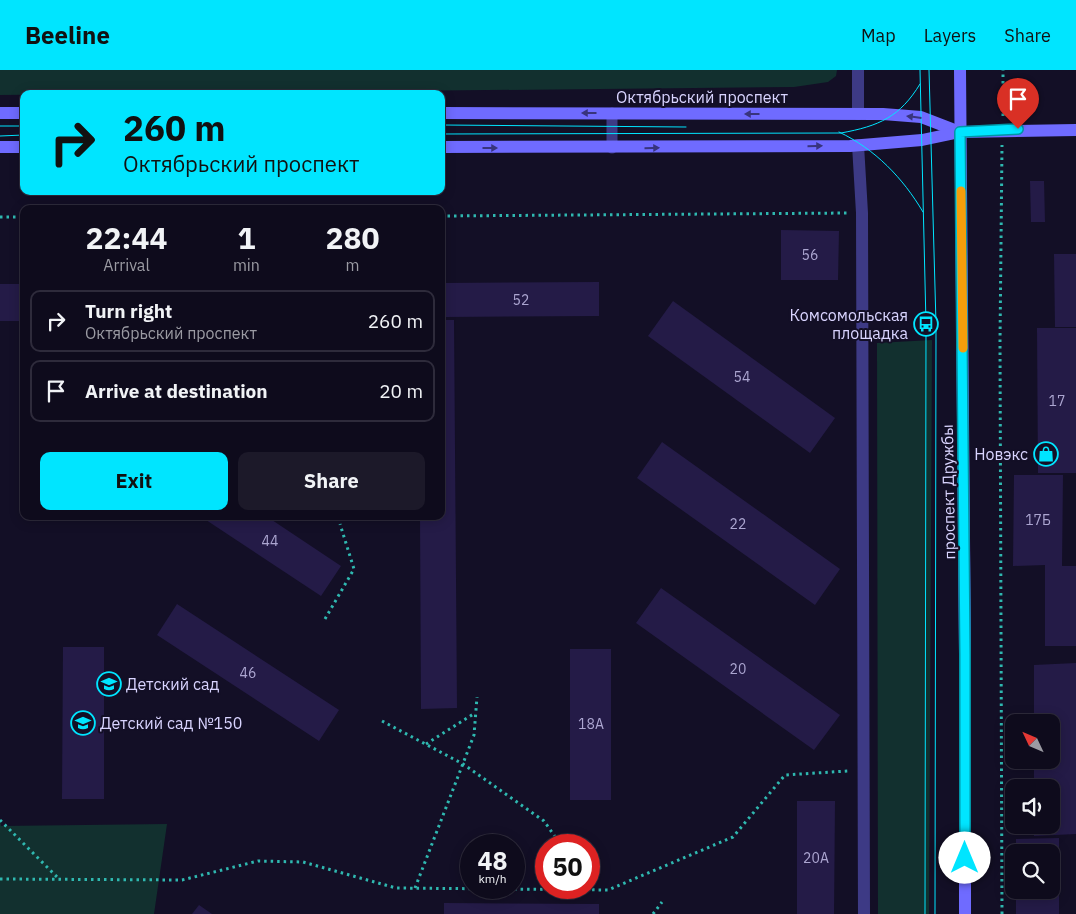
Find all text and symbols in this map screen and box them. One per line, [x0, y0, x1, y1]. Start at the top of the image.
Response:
text: Beeline [25, 19, 110, 51]
text: Map [861, 24, 896, 47]
text: Layers [924, 24, 976, 47]
text: Share [1004, 24, 1051, 47]
pin [997, 78, 1039, 129]
icon: arrive [1004, 85, 1032, 113]
street label: Октябрьский проспект [616, 87, 788, 107]
text: 260 m [123, 105, 226, 151]
one-way arrow [581, 109, 597, 117]
one-way arrow [743, 109, 759, 117]
icon: right [40, 110, 105, 175]
one-way arrow [906, 113, 922, 121]
one-way arrow [807, 142, 823, 150]
one-way arrow [482, 144, 498, 152]
one-way arrow [645, 144, 661, 152]
text: Октябрьский проспект [123, 149, 359, 178]
text: 22:44 [86, 218, 167, 257]
text: 1 [237, 218, 255, 257]
text: 280 [325, 218, 379, 257]
house number: 56 [802, 246, 818, 264]
text: Arrival [103, 255, 150, 275]
text: min [233, 255, 260, 275]
text: m [345, 255, 359, 275]
house number: 52 [513, 291, 529, 309]
text: Turn right [85, 299, 172, 323]
place label: Комсомольская площадка [790, 305, 908, 343]
icon: right [42, 307, 70, 335]
text: 260 m [368, 309, 423, 333]
bus stop icon: Комсомольская площадка [913, 311, 939, 337]
text: Октябрьский проспект [85, 323, 257, 343]
house number: 54 [734, 368, 750, 386]
icon: arrive [42, 377, 70, 405]
text: Arrive at destination [85, 379, 268, 403]
text: 20 m [379, 379, 423, 403]
house number: 17 [1049, 392, 1065, 410]
street label: проспект Дружбы [937, 424, 959, 560]
shop icon: Новэкс [1033, 441, 1059, 467]
place label: Новэкс [974, 444, 1028, 464]
button: Exit [40, 452, 228, 510]
button: Share [238, 452, 425, 510]
house number: 17Б [1025, 511, 1051, 529]
house number: 22 [730, 515, 746, 533]
house number: 44 [262, 532, 278, 550]
house number: 20 [730, 660, 746, 678]
house number: 46 [240, 664, 256, 682]
school or university icon: Детский сад [96, 671, 122, 697]
place label: Детский сад [126, 674, 220, 694]
school or university icon: Детский сад №150 [70, 710, 96, 736]
place label: Детский сад №150 [100, 713, 242, 733]
north arrow [1005, 714, 1060, 769]
map controls [1005, 714, 1060, 899]
house number: 18А [578, 715, 604, 733]
button: sound [1005, 779, 1060, 834]
position arrow [938, 831, 990, 883]
speed limit sign: 50 [535, 834, 600, 899]
text: 48 [477, 844, 508, 877]
button: search [1005, 844, 1060, 899]
house number: 20А [803, 849, 829, 867]
text: km/h [478, 871, 507, 886]

